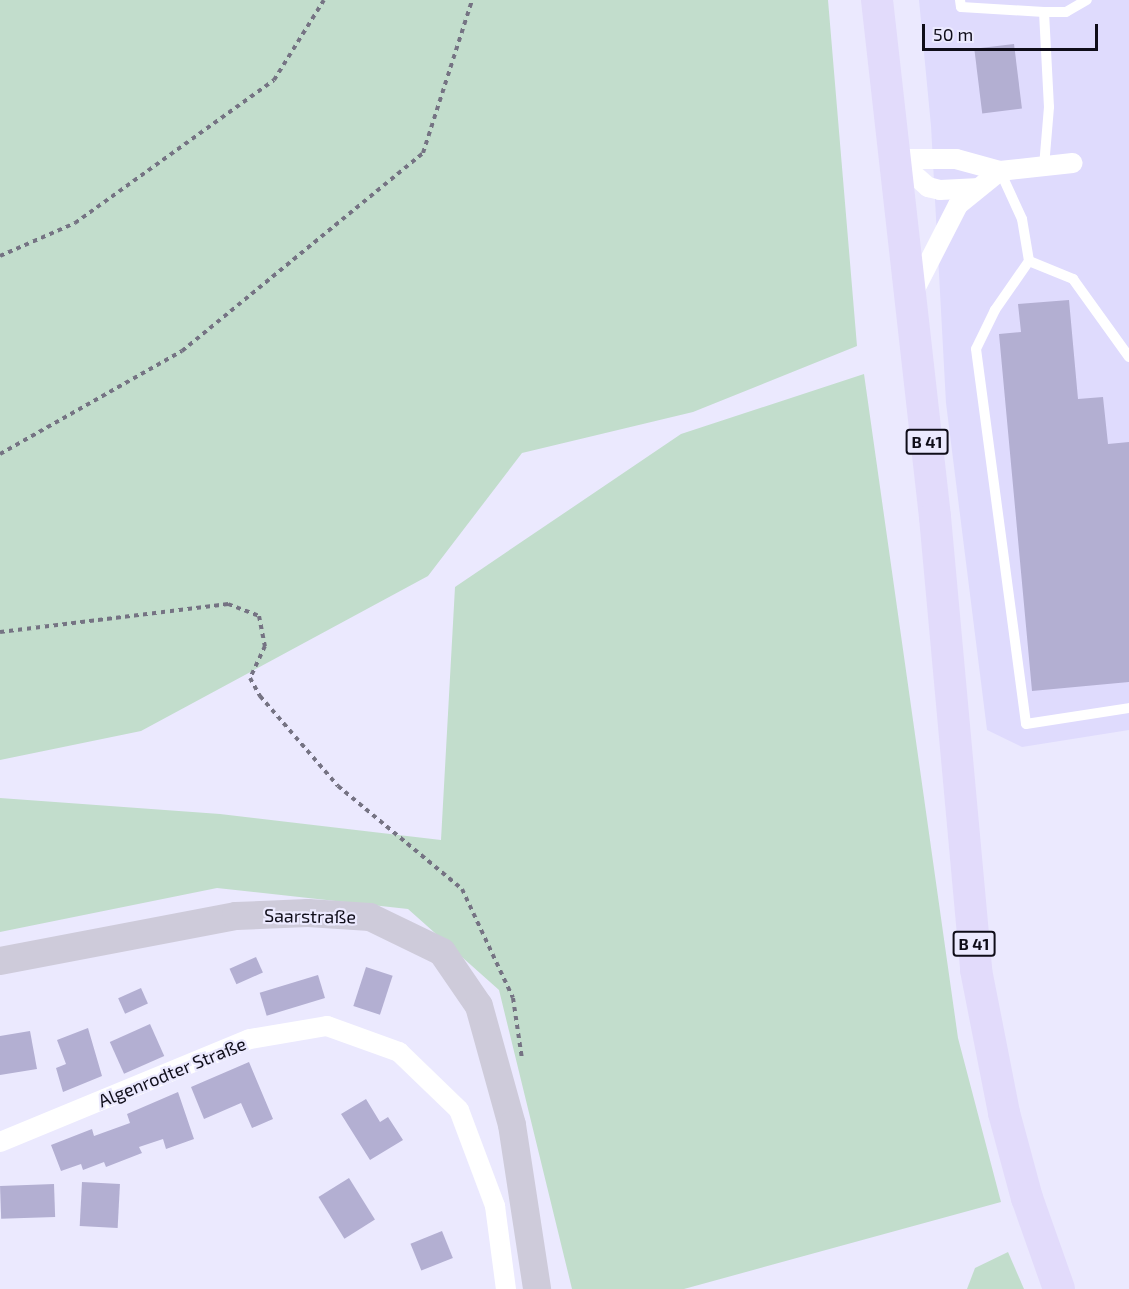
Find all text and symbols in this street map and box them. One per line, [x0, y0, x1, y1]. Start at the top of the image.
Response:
scale bar [925, 12, 1100, 50]
text: 50 m [933, 23, 973, 45]
road number: B 41 [904, 429, 950, 455]
street label: Saarstraße [264, 904, 356, 928]
road number: B 41 [952, 931, 996, 957]
street label: Algenrodter Straße [95, 1032, 249, 1112]

